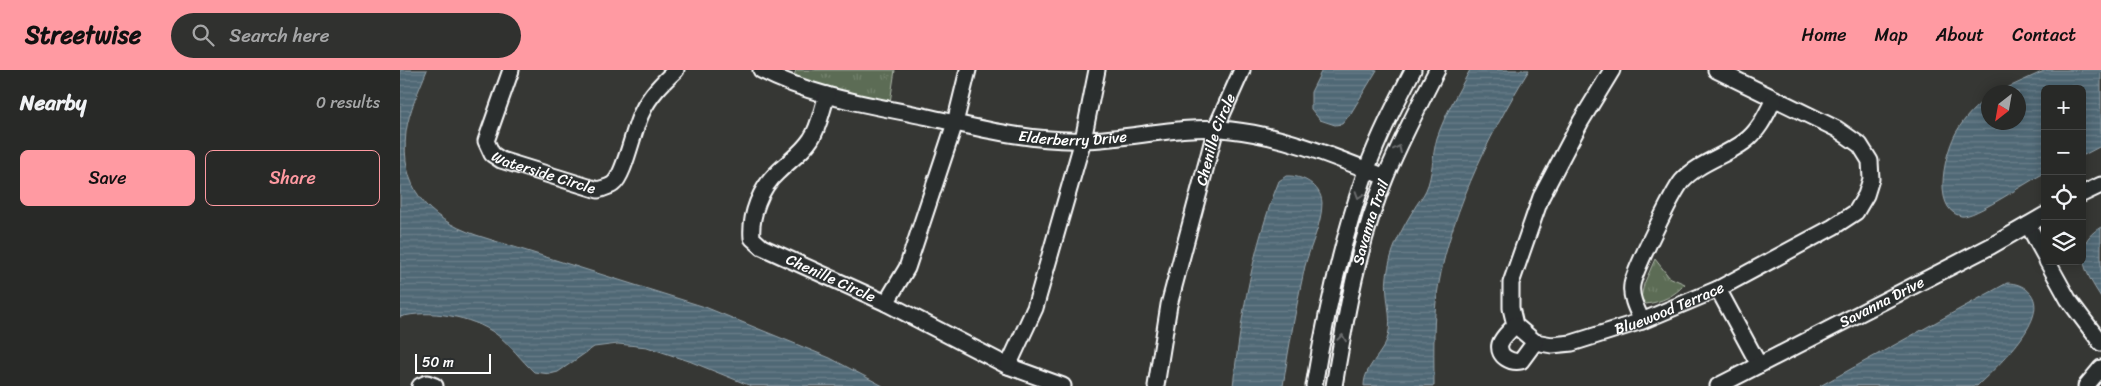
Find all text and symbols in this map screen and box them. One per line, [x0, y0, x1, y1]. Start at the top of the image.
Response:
search box [171, 13, 521, 58]
text: Streetwise [25, 14, 141, 56]
text: Search here [229, 19, 329, 52]
text: Home [1802, 19, 1847, 51]
text: Map [1875, 19, 1908, 51]
text: About [1936, 19, 1984, 51]
text: Contact [2012, 19, 2076, 51]
icon: search [189, 21, 217, 49]
text: Nearby [20, 84, 86, 122]
north arrow [1981, 85, 2026, 130]
map controls [2041, 85, 2086, 265]
button: + [2041, 85, 2086, 130]
text: 0 results [316, 88, 380, 117]
street label: Chenille Circle [1188, 89, 1243, 189]
street label: Elderberry Drive [1017, 123, 1129, 153]
button: − [2041, 130, 2086, 175]
street label: Waterside Circle [486, 144, 599, 202]
one-way arrow [1392, 145, 1403, 154]
button: Save [20, 150, 195, 206]
button: Share [205, 150, 380, 206]
street label: Savanna Trail [1345, 175, 1397, 268]
button: locate [2041, 175, 2086, 220]
one-way arrow [1354, 190, 1364, 198]
button: layers [2041, 220, 2086, 265]
street label: Chenille Circle [782, 246, 880, 310]
street label: Savanna Drive [1834, 269, 1929, 335]
street label: Bluewood Terrace [1611, 275, 1729, 342]
one-way arrow [1337, 334, 1347, 342]
text: 50 m [422, 350, 454, 375]
scale bar [415, 351, 491, 374]

